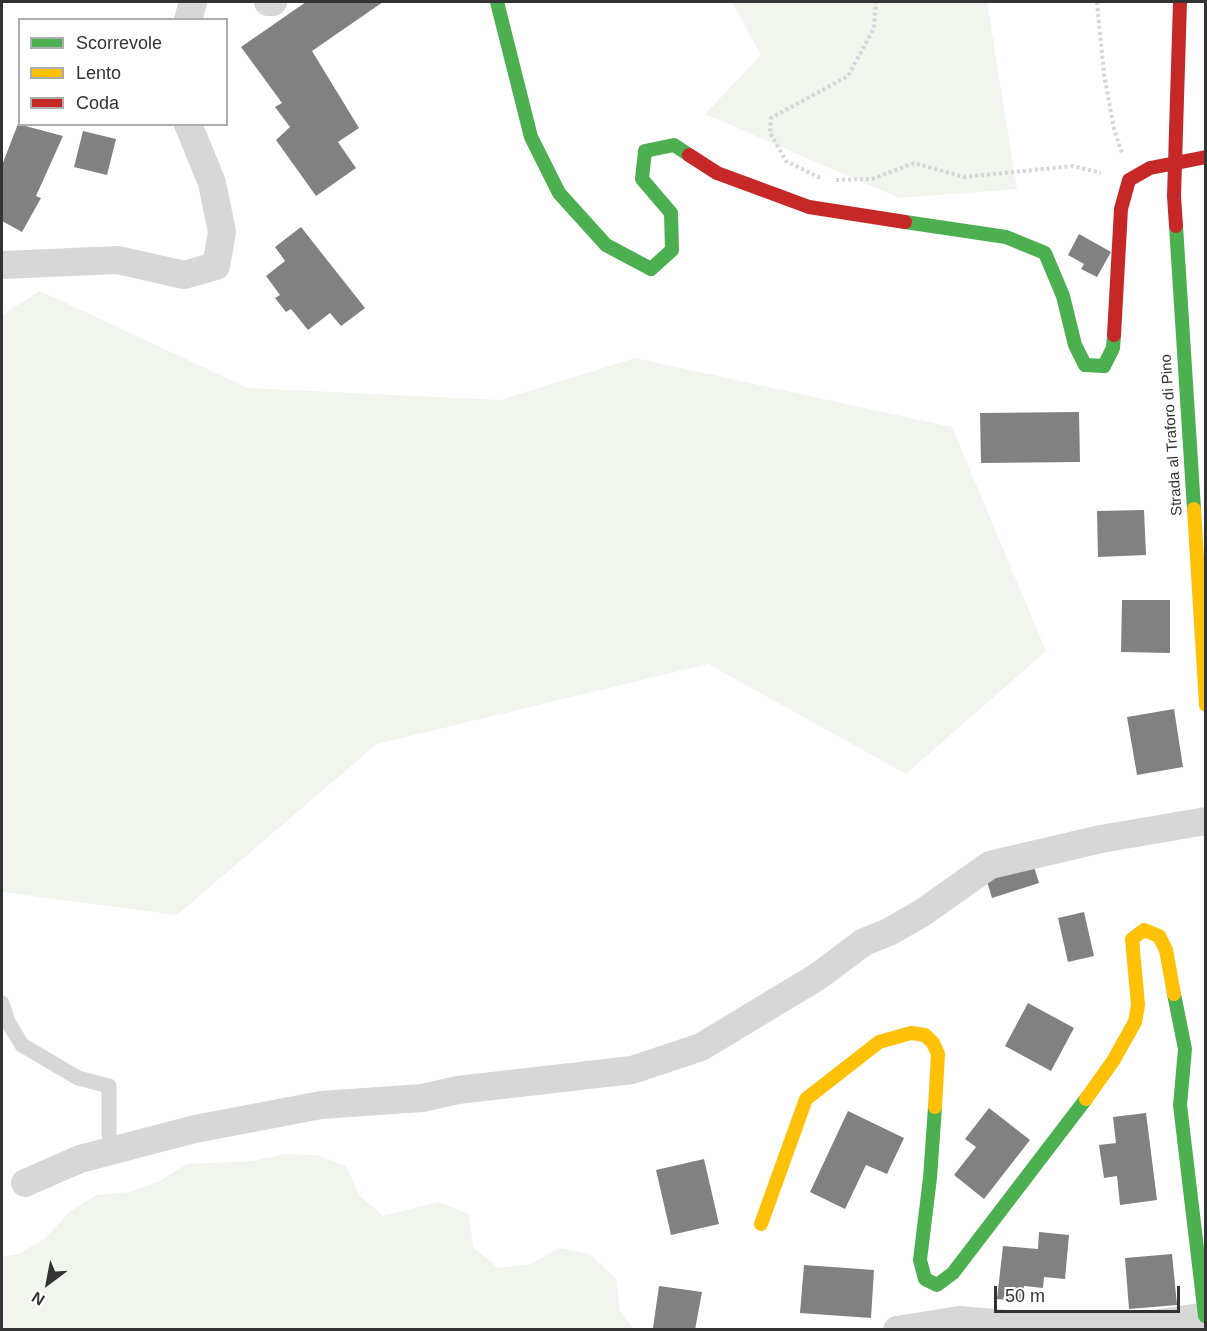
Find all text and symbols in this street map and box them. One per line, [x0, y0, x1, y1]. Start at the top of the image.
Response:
legend [18, 18, 228, 126]
text: Scorrevole [76, 33, 162, 53]
text: Lento [76, 63, 121, 83]
text: Coda [76, 93, 119, 113]
street label: Strada al Traforo di Pino [1157, 354, 1187, 516]
north arrow [18, 1253, 78, 1313]
scale bar [997, 1274, 1183, 1312]
text: 50 m [1005, 1286, 1045, 1306]
text: N [29, 1288, 48, 1309]

